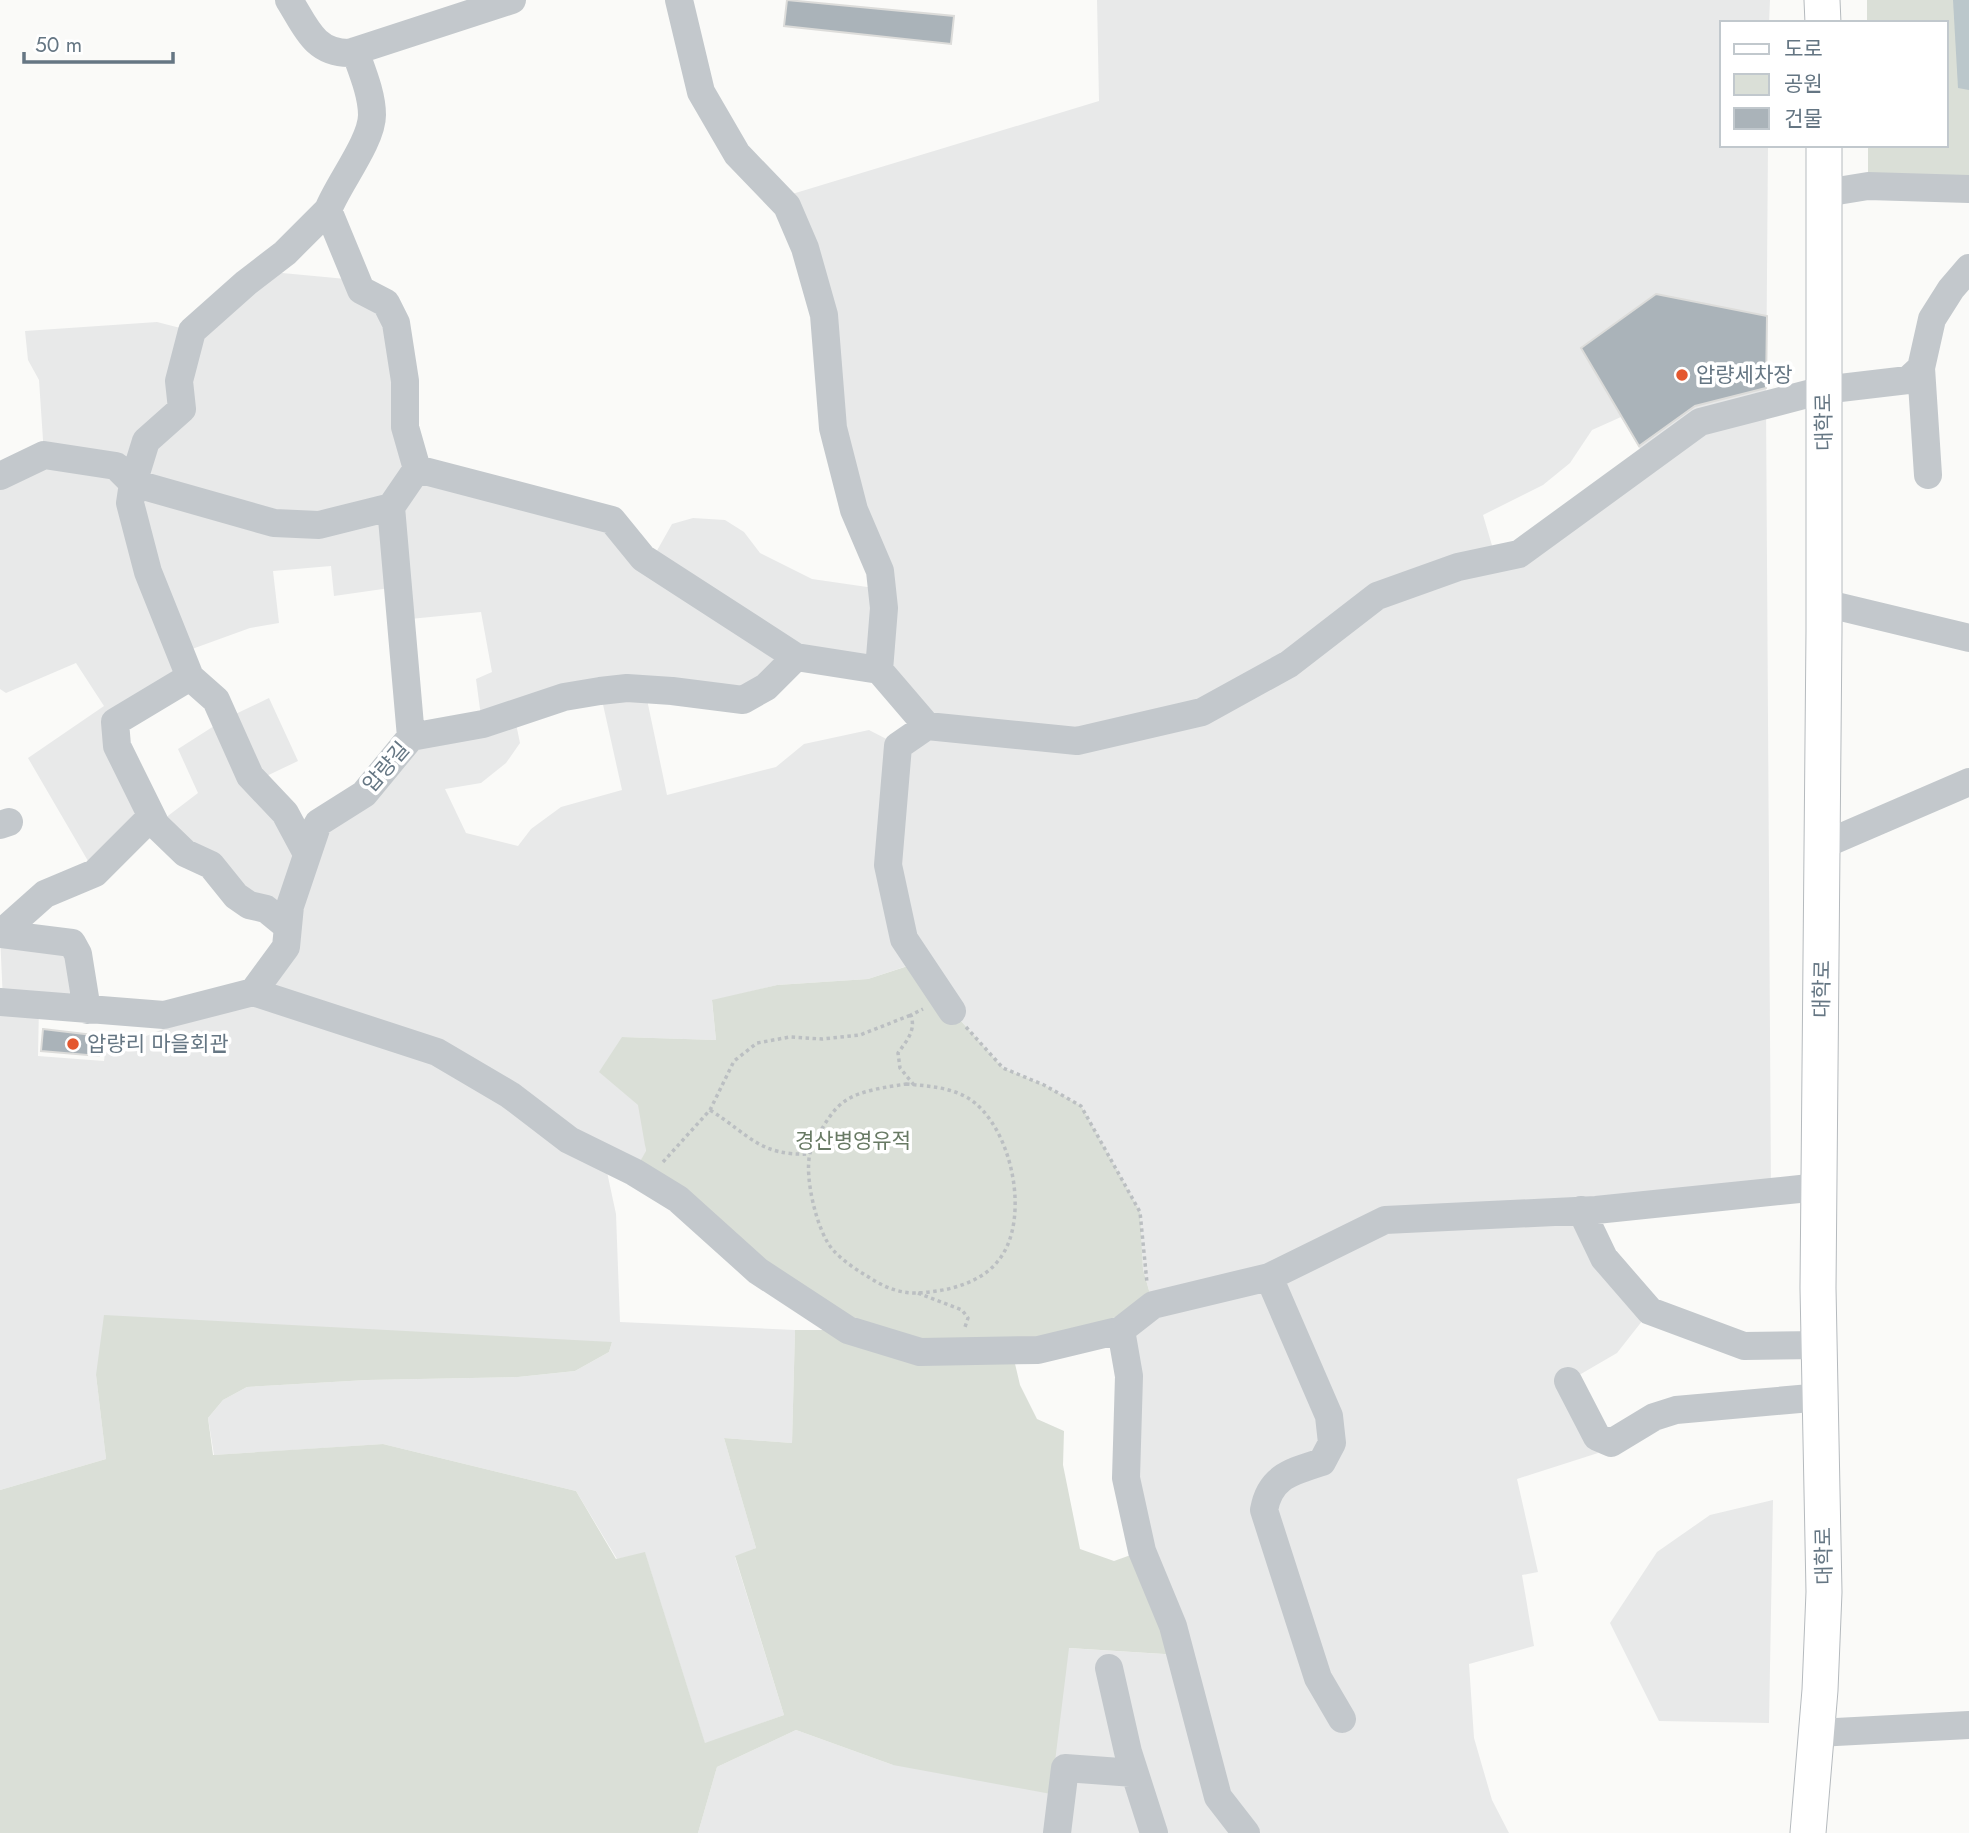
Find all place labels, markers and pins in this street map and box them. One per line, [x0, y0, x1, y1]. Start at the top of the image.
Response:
place label: 압량세차장 [1696, 360, 1793, 390]
marker: 압량세차장 [1674, 367, 1690, 383]
place label: 압량리 마을회관 [87, 1029, 229, 1059]
marker: 압량리 마을회관 [65, 1036, 81, 1052]

